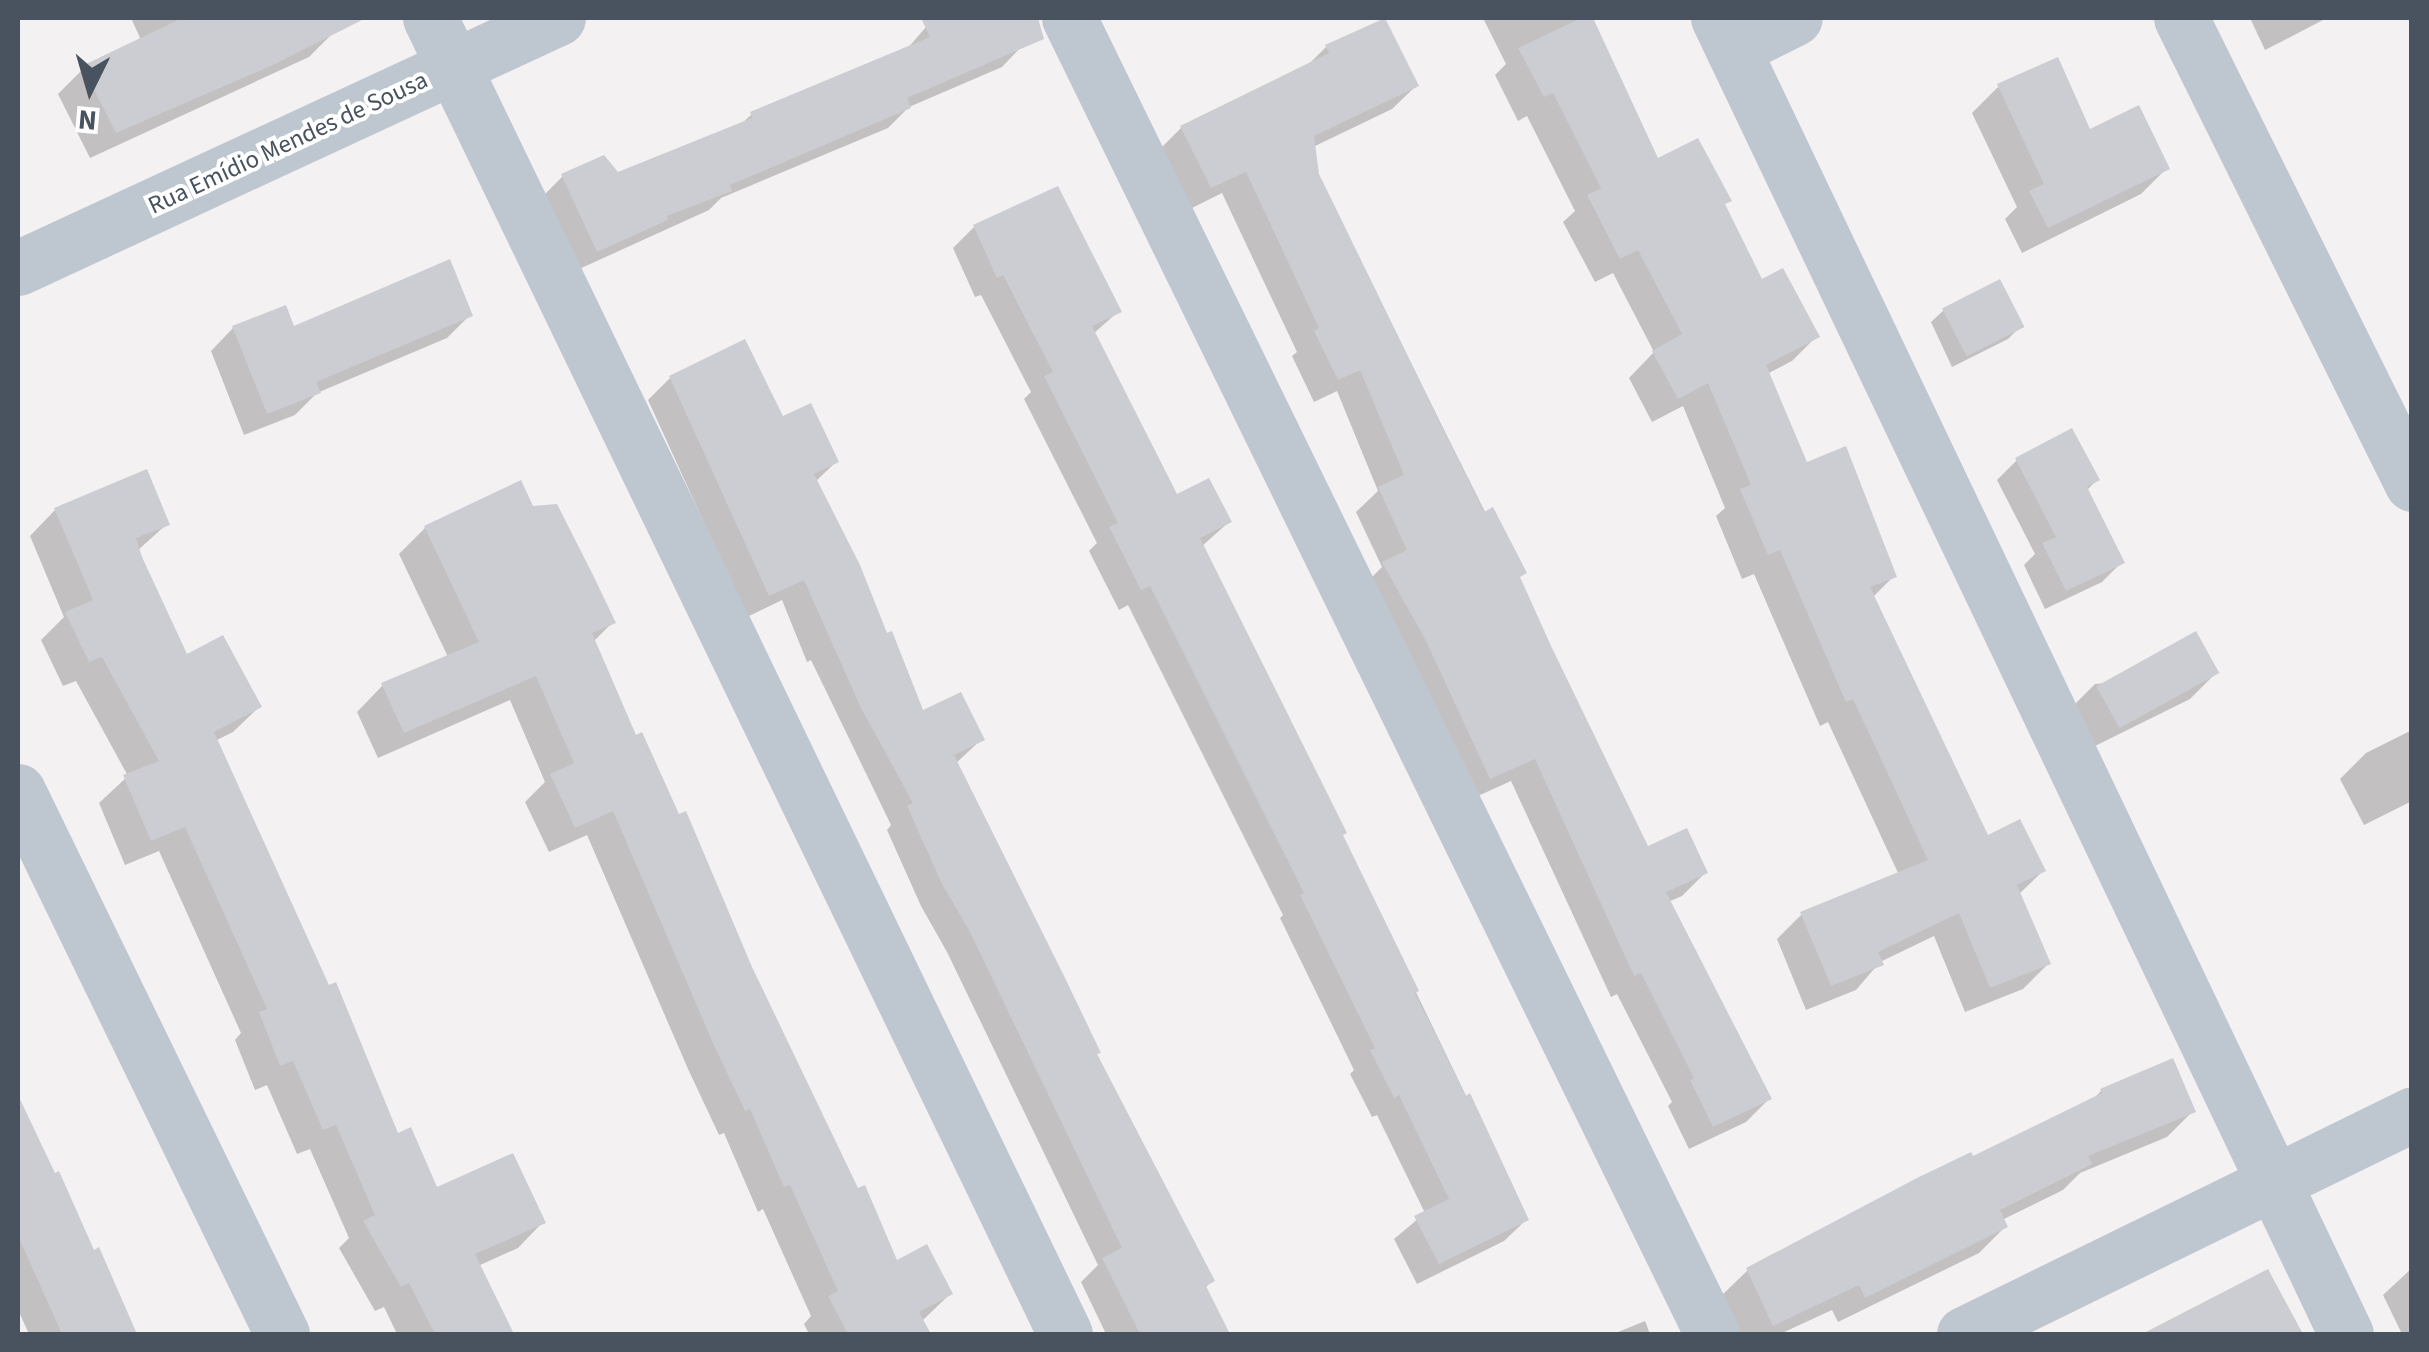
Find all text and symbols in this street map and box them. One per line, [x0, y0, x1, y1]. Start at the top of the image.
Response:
north arrow [40, 40, 140, 140]
street label: Rua Emídio Mendes de Sousa [143, 65, 433, 221]
text: N [76, 99, 98, 141]

